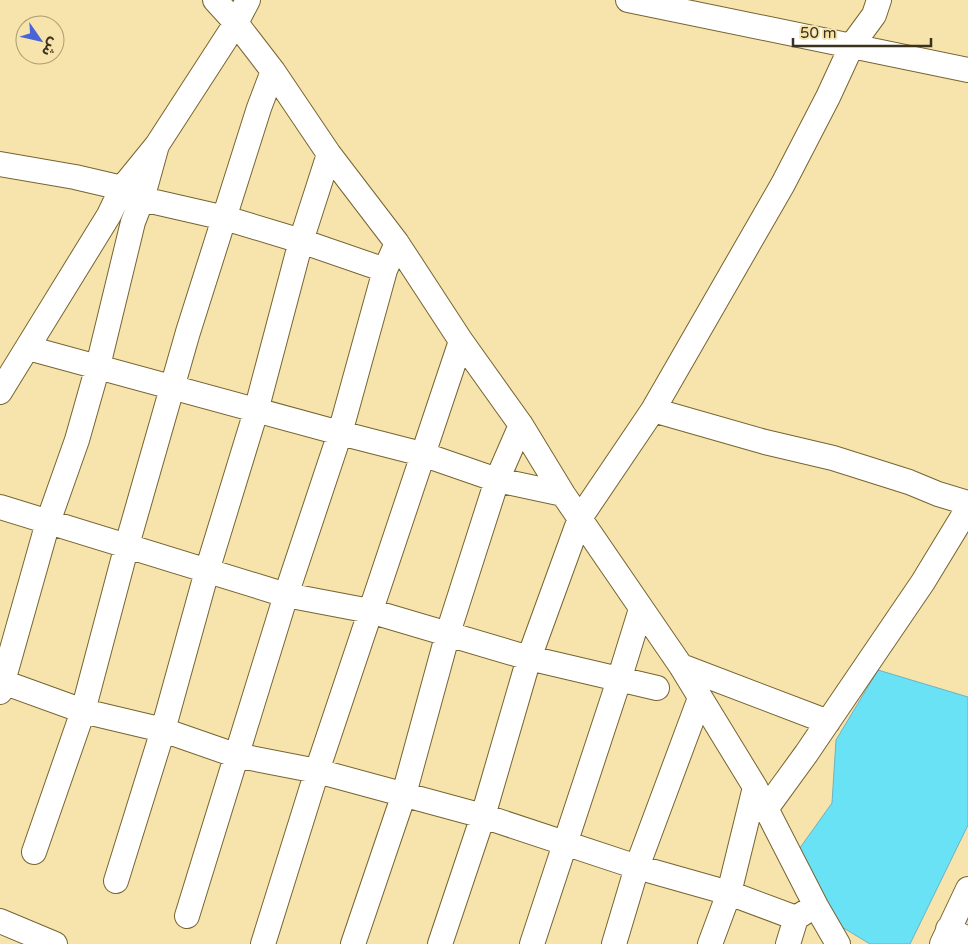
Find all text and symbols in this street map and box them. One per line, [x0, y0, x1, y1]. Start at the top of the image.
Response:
north arrow [15, 15, 65, 65]
scale bar [793, 15, 930, 47]
text: 50 m [800, 24, 837, 42]
text: ش [38, 34, 63, 60]

